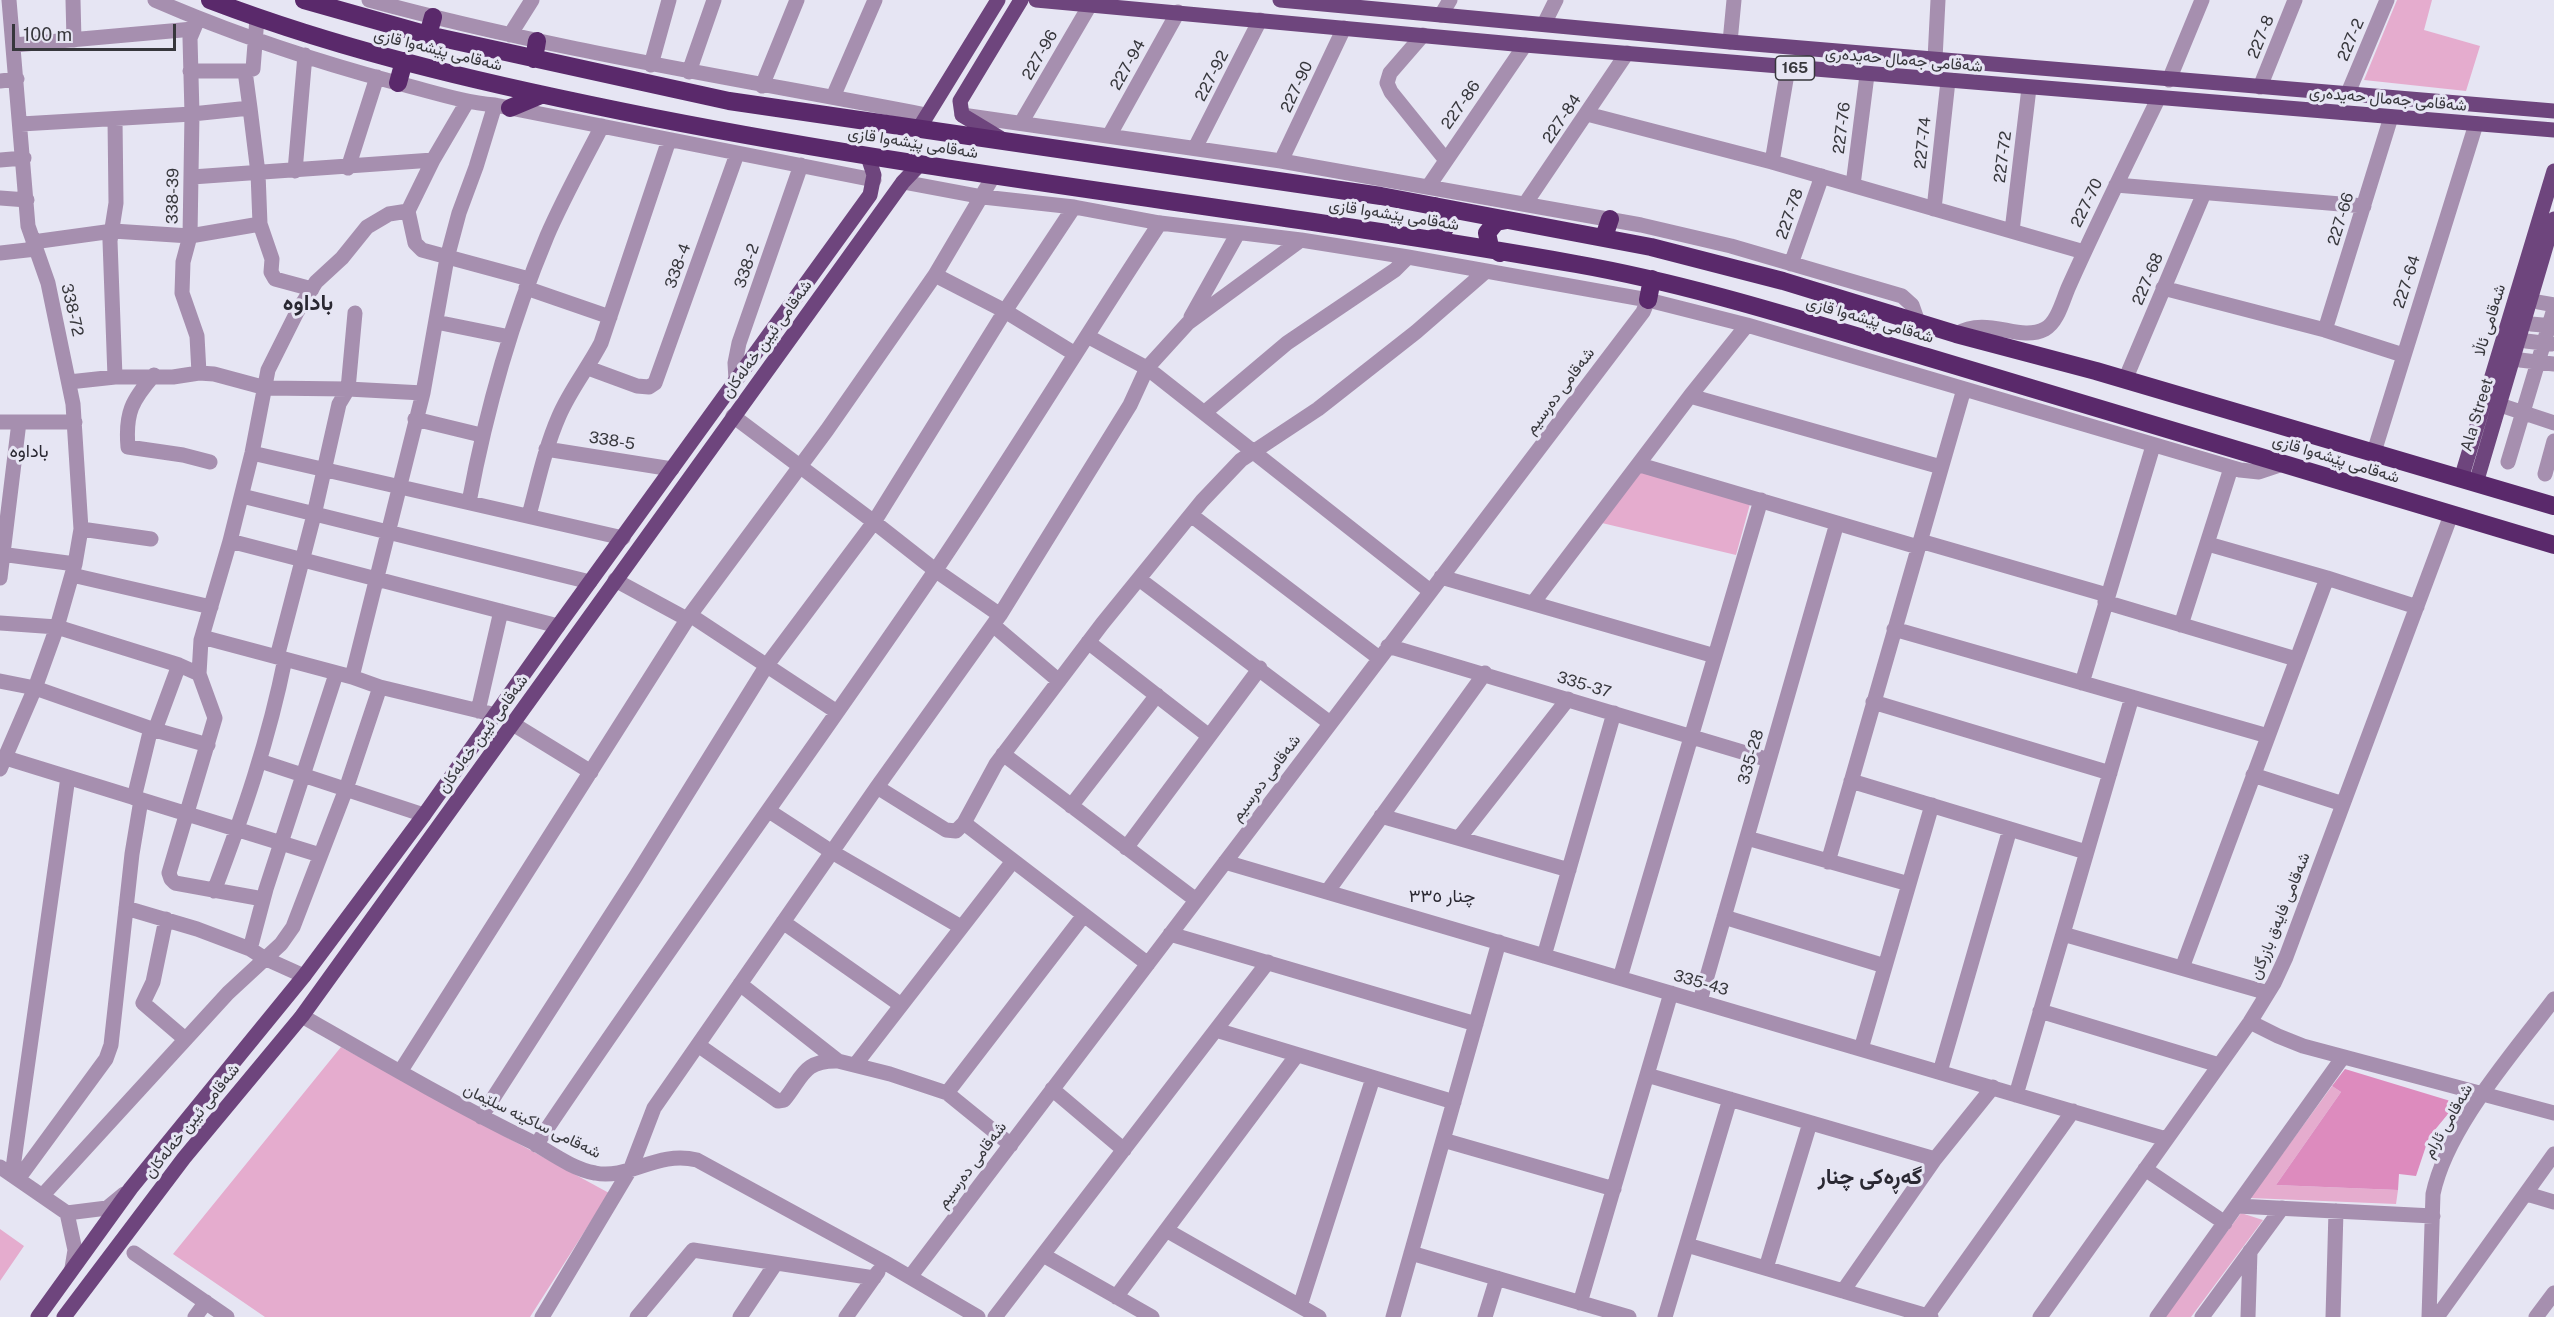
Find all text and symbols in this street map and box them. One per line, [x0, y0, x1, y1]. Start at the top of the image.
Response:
scale bar [15, 12, 178, 50]
street label: 227-8 [2244, 13, 2278, 61]
street label: 227-2 [2334, 16, 2368, 64]
text: 100 m [23, 24, 72, 45]
street label: شەقامی پێشەوا قازی [372, 25, 504, 75]
street label: 227-96 [1018, 27, 1062, 83]
street label: 227-94 [1106, 36, 1150, 94]
street label: شەقامی جەمال حەیدەری [1824, 44, 1984, 76]
street label: 227-92 [1191, 47, 1233, 105]
road number: 165 [1776, 56, 1814, 80]
street label: 227-90 [1277, 58, 1317, 116]
street label: 227-86 [1437, 77, 1485, 133]
street label: شەقامی جەمال حەیدەری [2308, 83, 2468, 115]
street label: 227-84 [1539, 91, 1585, 147]
street label: 227-76 [1829, 101, 1855, 155]
street label: 227-74 [1911, 116, 1935, 170]
street label: شەقامی پێشەوا قازی [846, 123, 980, 163]
street label: 227-72 [1990, 130, 2016, 184]
street label: 338-39 [163, 168, 183, 224]
street label: 227-70 [2067, 175, 2107, 231]
street label: 227-78 [1772, 186, 1808, 242]
street label: 227-66 [2324, 190, 2358, 248]
street label: شەقامی پێشەوا قازی [1327, 195, 1461, 235]
street label: 338-4 [661, 241, 695, 291]
street label: 338-2 [730, 241, 764, 291]
street label: 227-68 [2128, 250, 2168, 308]
street label: 227-64 [2389, 253, 2425, 311]
street label: شەقامی ئیبن خەلەکان [718, 276, 816, 402]
street label: 338-72 [57, 282, 87, 338]
street label: شه‌قامی ئاڵا [2470, 282, 2510, 358]
district label: باداوە [283, 290, 333, 316]
street label: شەقامی پێشەوا قازی [1804, 293, 1936, 347]
street label: شەقامی دەرسیم [1521, 344, 1599, 438]
street label: Ala Street [2457, 376, 2497, 454]
street label: 338-5 [587, 428, 637, 454]
street label: شەقامی پێشەوا قازی [2270, 431, 2402, 487]
district label: باداوە [9, 440, 49, 462]
street label: 335-37 [1555, 668, 1613, 702]
street label: شەقامی ئیبن خەلەکان [434, 671, 532, 797]
street label: 335-28 [1734, 727, 1768, 787]
street label: شەقامی دەرسیم [1227, 731, 1305, 825]
street label: شەقامی فایەق بازرگان [2246, 850, 2314, 982]
district label: چنار ٣٣٥ [1409, 885, 1475, 907]
street label: 335-43 [1671, 966, 1731, 1000]
street label: شەقامی ئیبن خەلەکان [140, 1060, 244, 1182]
street label: شەقامی ساکینە سلێمان [460, 1079, 604, 1163]
street label: شەقامی ئارام [2419, 1081, 2477, 1161]
street label: شەقامی دەرسیم [933, 1118, 1011, 1212]
district label: گەڕەکی چنار [1818, 1164, 1922, 1190]

